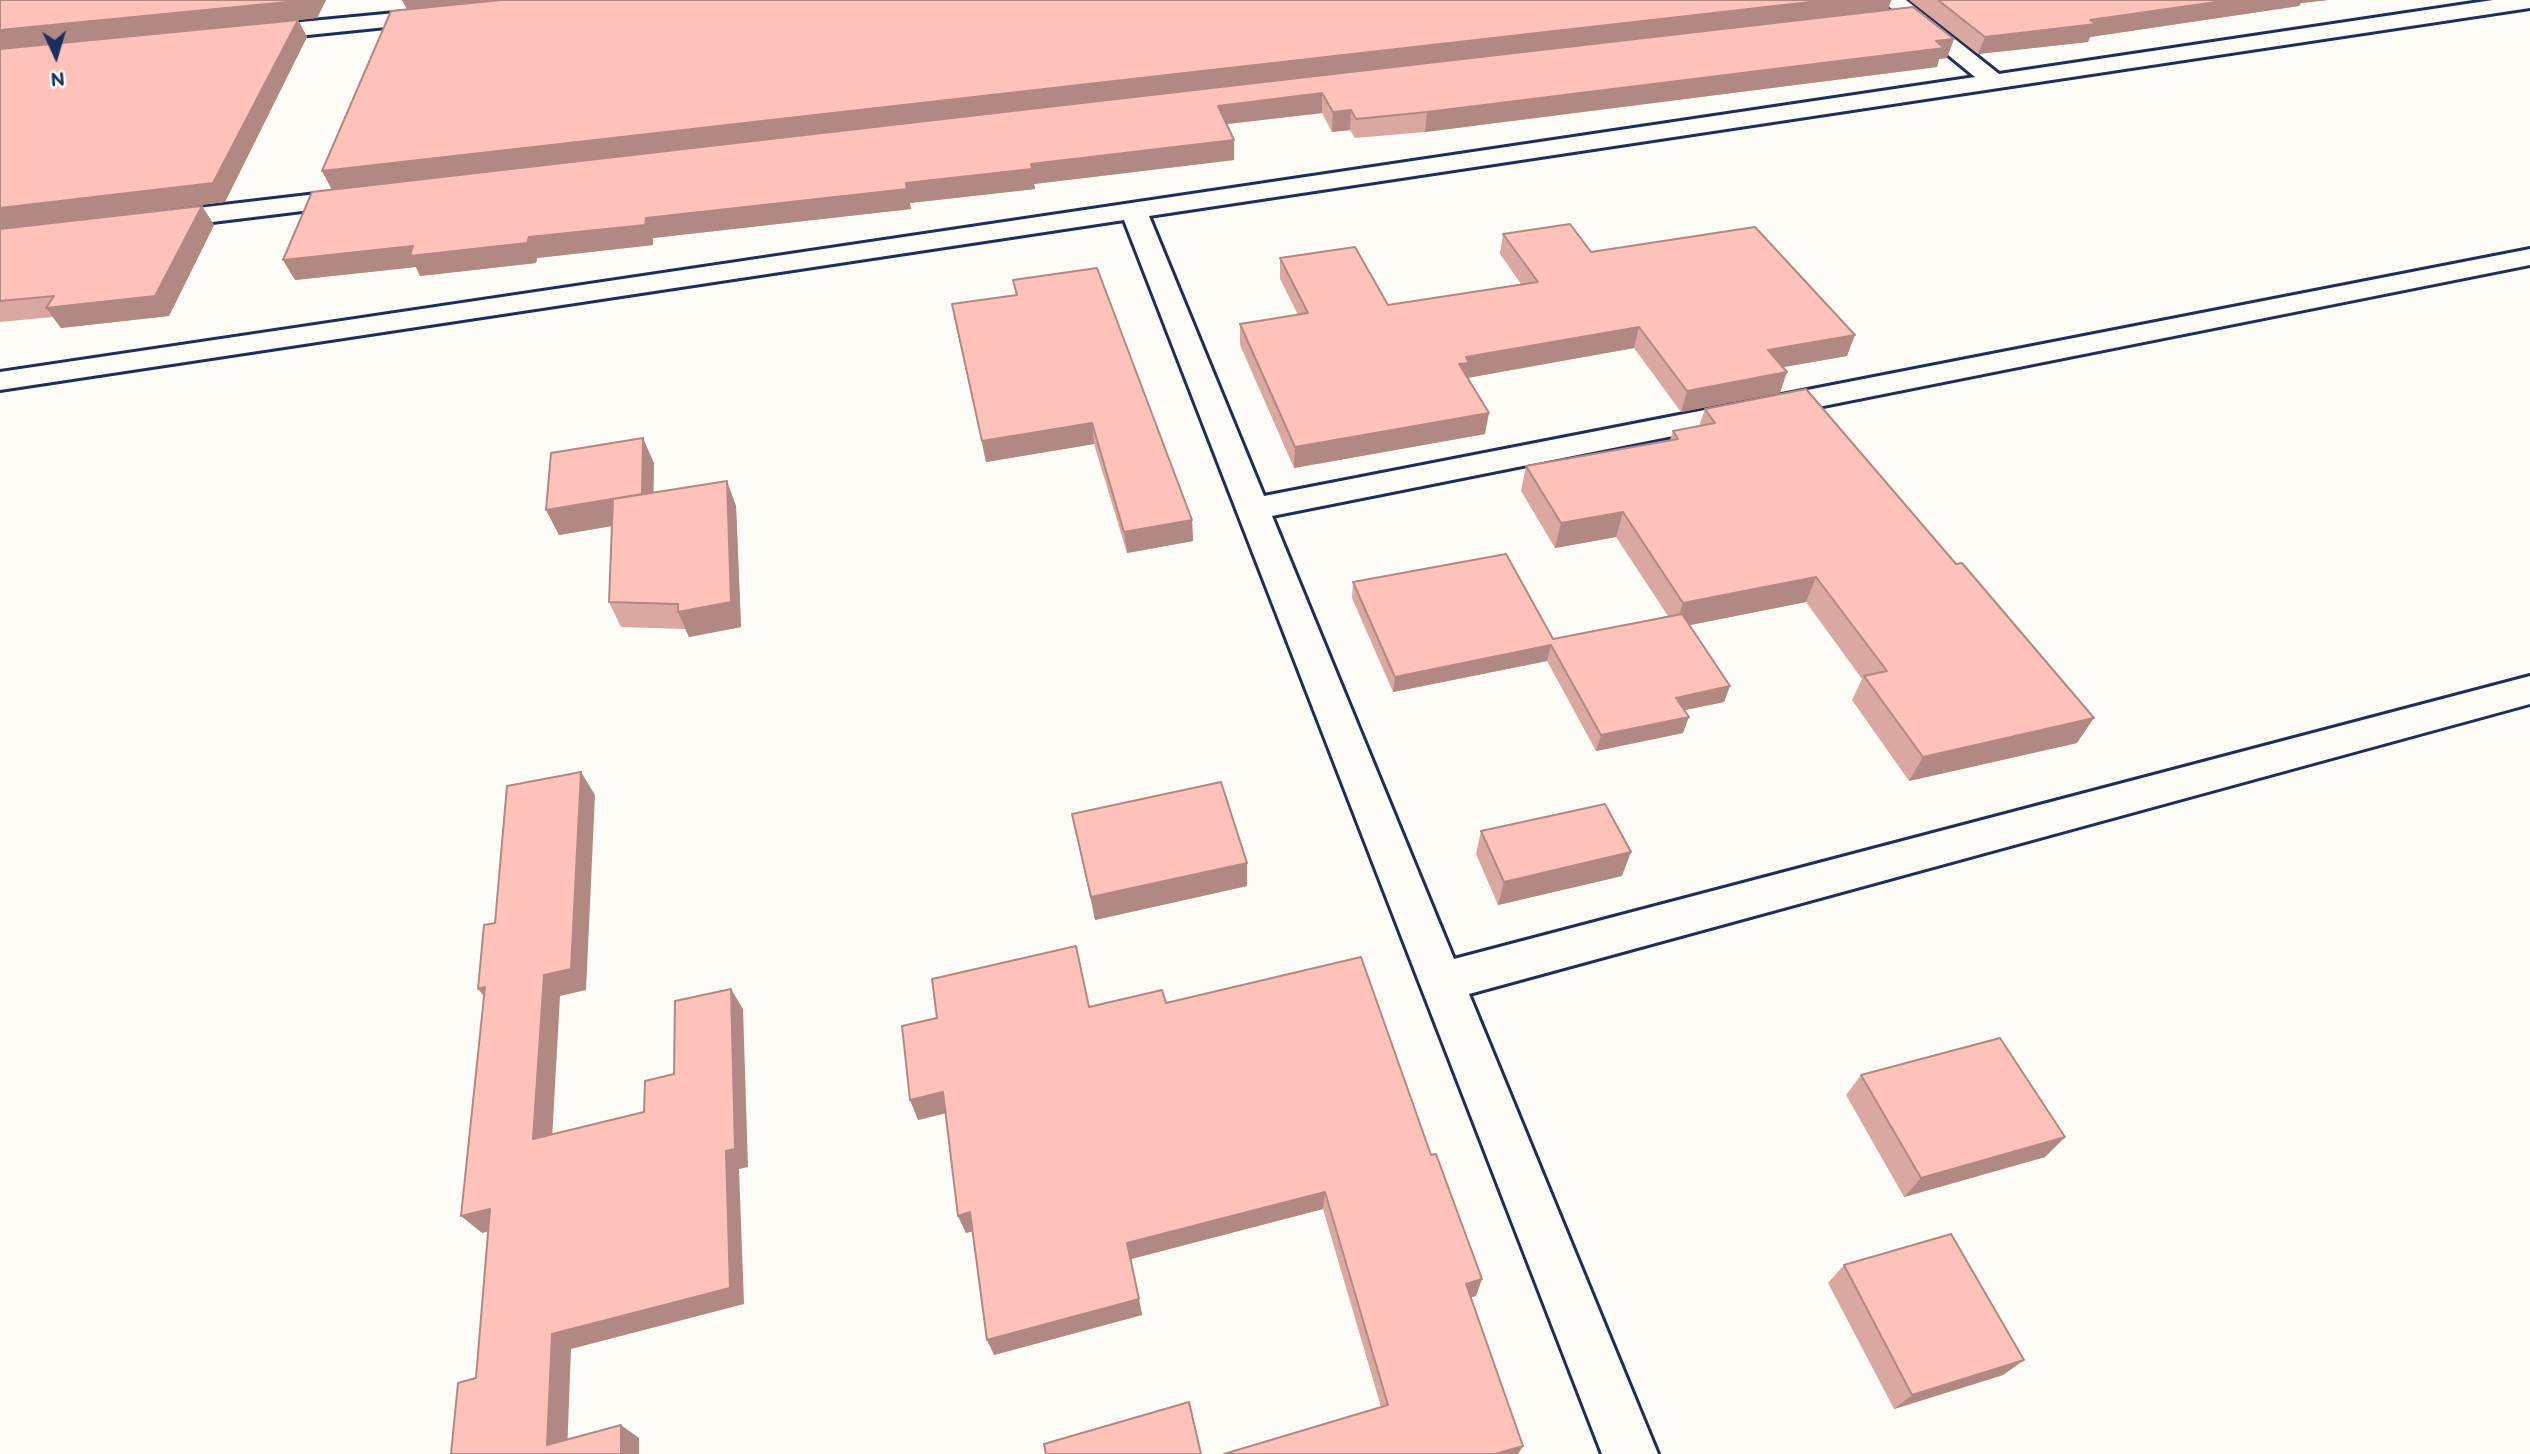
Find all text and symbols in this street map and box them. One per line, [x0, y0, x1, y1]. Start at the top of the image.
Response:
north arrow [21, 21, 91, 91]
text: N [50, 65, 65, 89]

